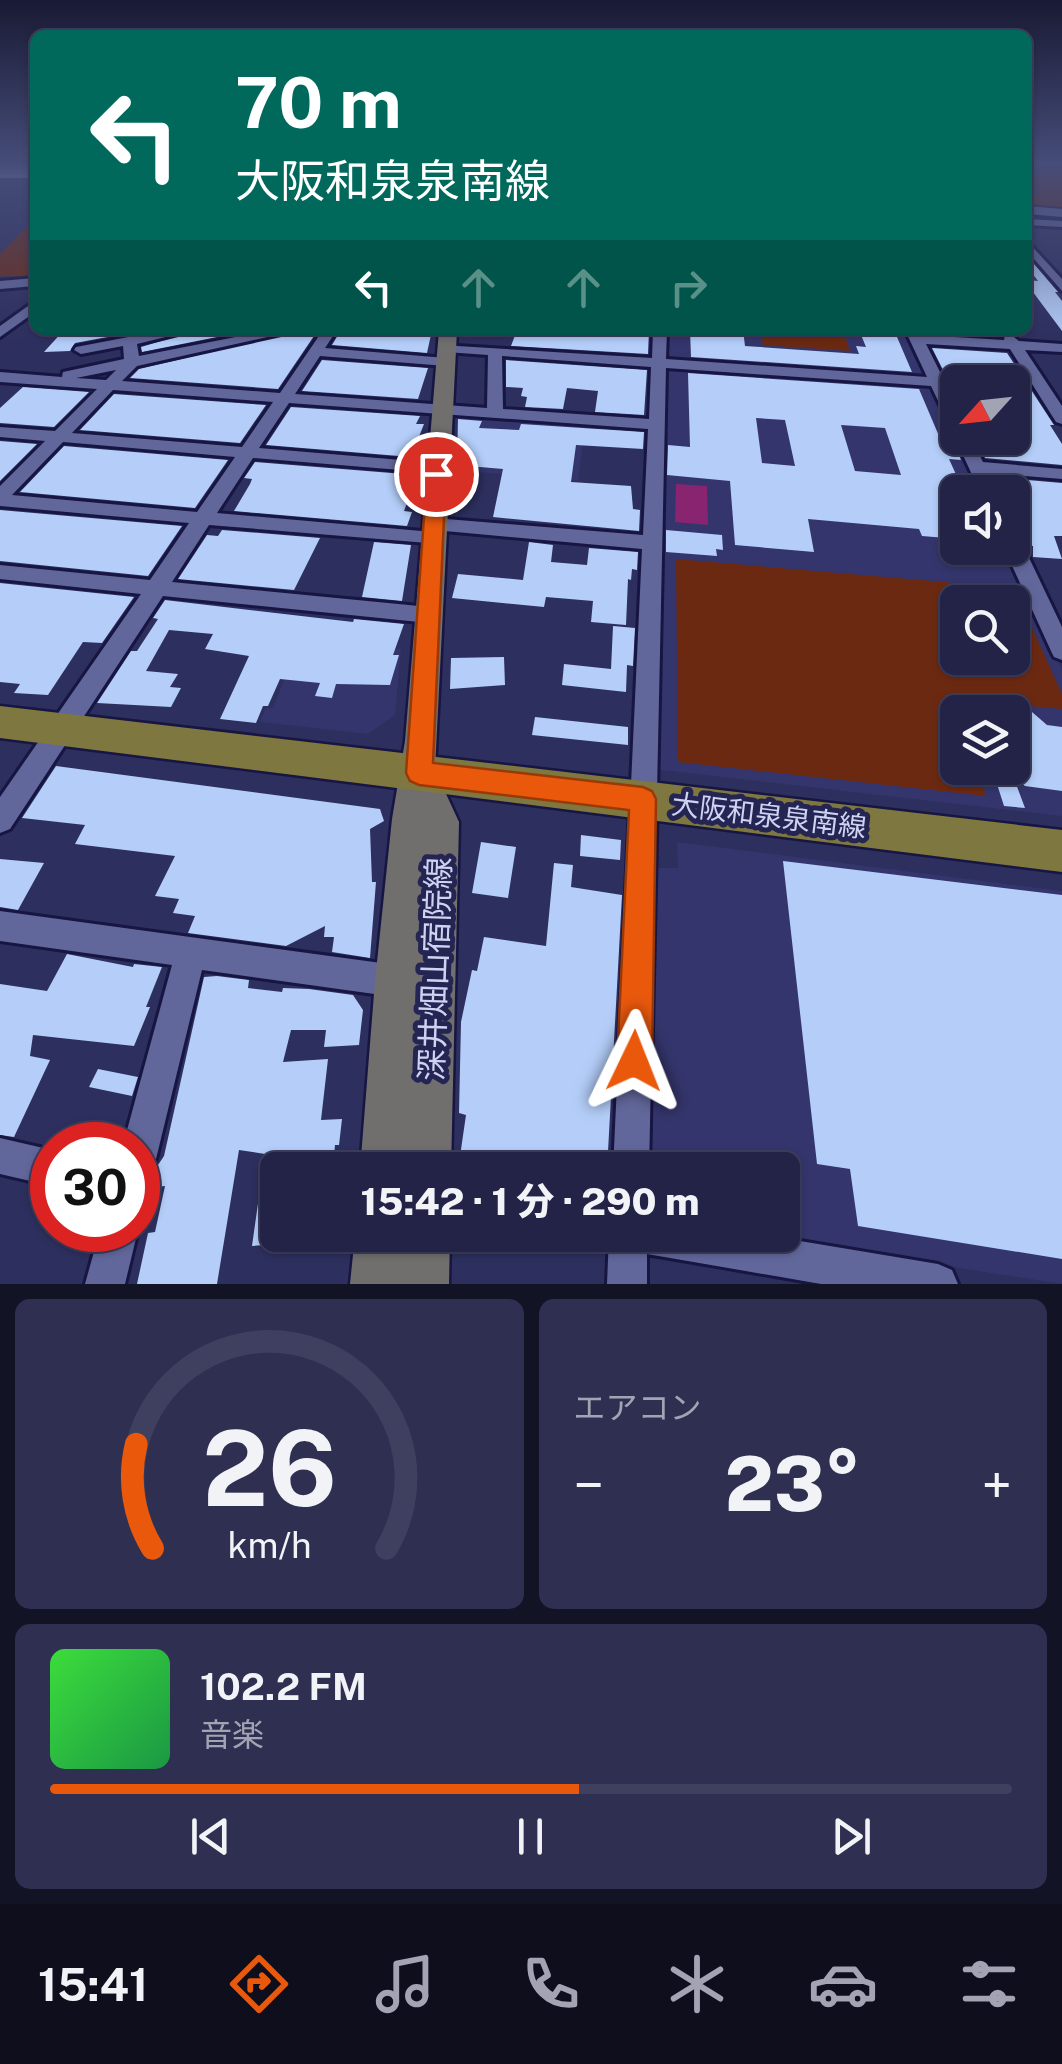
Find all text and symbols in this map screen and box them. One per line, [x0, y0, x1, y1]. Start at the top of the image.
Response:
text: 70 m [235, 61, 402, 144]
icon: left [70, 70, 200, 200]
text: 大阪和泉泉南線 [235, 154, 550, 207]
icon: left [346, 260, 401, 315]
icon: ahead [451, 260, 506, 315]
icon: ahead [556, 260, 611, 315]
icon: right [661, 260, 716, 315]
north arrow [940, 365, 1030, 455]
map controls [940, 365, 1030, 785]
pin [394, 432, 479, 517]
icon: arrive [409, 447, 464, 502]
button: sound [940, 475, 1030, 565]
button: search [940, 585, 1030, 675]
button: layers [940, 695, 1030, 785]
street label: 大阪和泉泉南線 [670, 787, 868, 843]
street label: 深井畑山宿院線 [413, 856, 457, 1082]
position arrow [582, 1009, 686, 1113]
speed limit sign: 30 [30, 1122, 160, 1252]
text: 15:42 · 1 分 · 290 m [361, 1179, 700, 1224]
text: エアコン [574, 1389, 702, 1426]
text: 26 [202, 1407, 337, 1529]
text: 23° [725, 1440, 861, 1528]
text: − [574, 1453, 604, 1517]
text: + [982, 1453, 1012, 1517]
text: km/h [227, 1524, 311, 1566]
text: 102.2 FM [200, 1664, 367, 1709]
text: 音楽 [200, 1716, 264, 1753]
icon: previous [183, 1809, 238, 1864]
icon: pause [503, 1809, 558, 1864]
icon: next [824, 1809, 879, 1864]
icon: directions [224, 1949, 294, 2019]
icon: music [370, 1949, 440, 2019]
icon: phone [516, 1949, 586, 2019]
icon: climate [662, 1949, 732, 2019]
icon: car [808, 1949, 878, 2019]
icon: filters [954, 1949, 1024, 2019]
text: 15:41 [38, 1958, 148, 2011]

